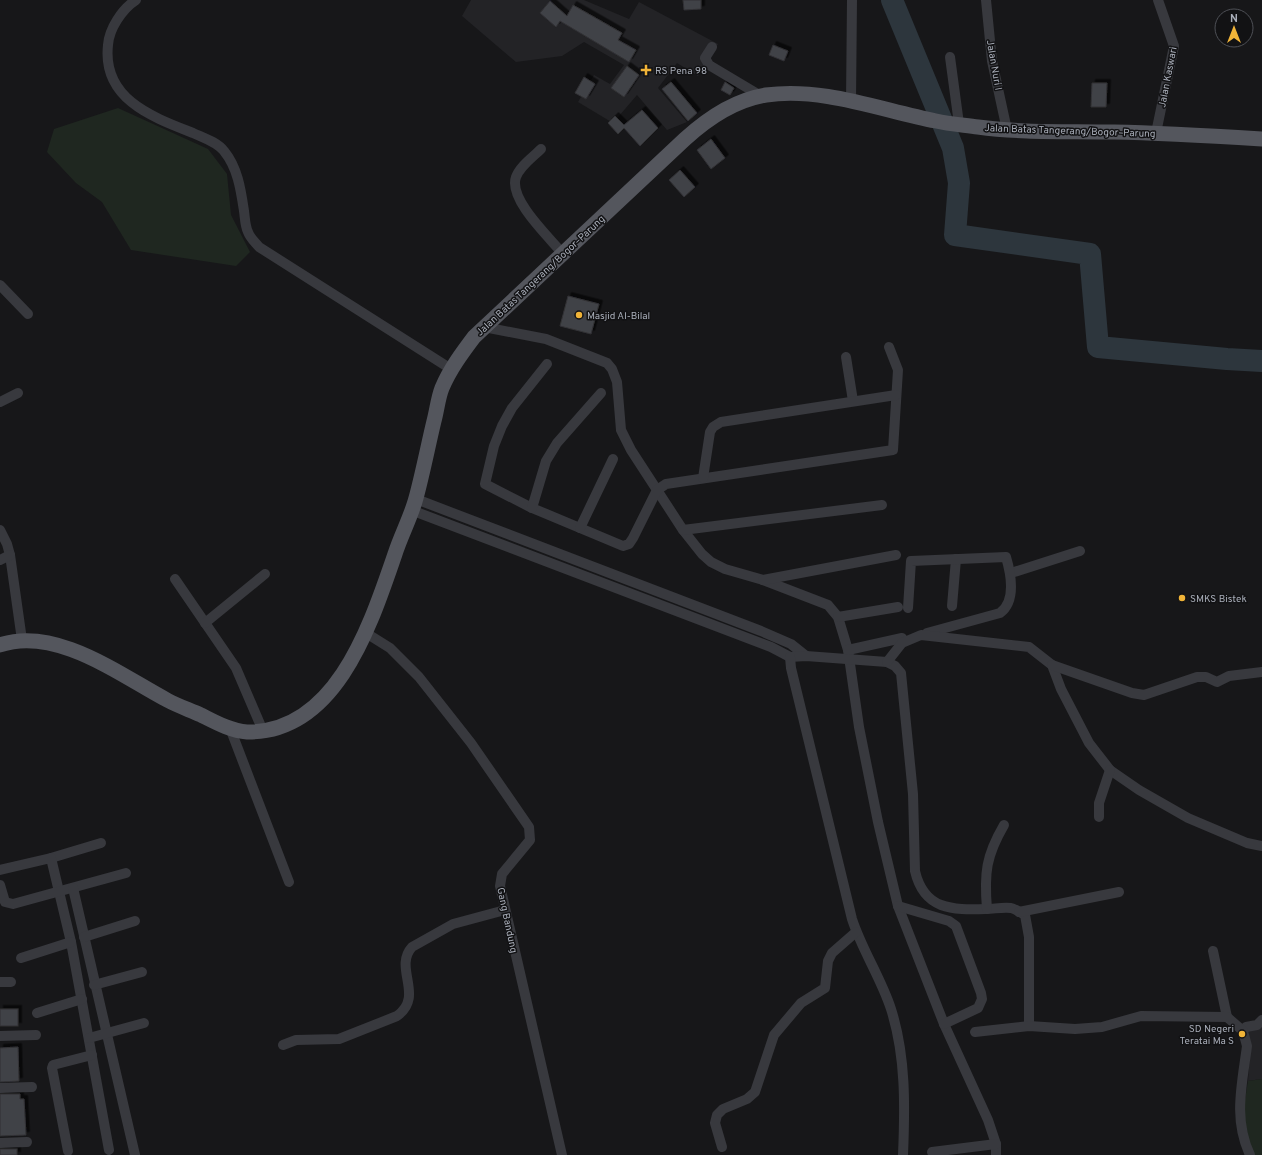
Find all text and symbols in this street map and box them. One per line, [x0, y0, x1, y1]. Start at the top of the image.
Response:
north arrow [1214, 8, 1254, 48]
text: N [1230, 12, 1238, 26]
street label: Jalan Nuri I [983, 39, 1004, 92]
street label: Jalan Kaswari [1156, 46, 1181, 109]
marker: RS Pena 98 [640, 64, 652, 76]
place label: RS Pena 98 [655, 65, 707, 78]
street label: Jalan Batas Tangerang/Bogor–Parung [984, 122, 1156, 141]
street label: Jalan Batas Tangerang/Bogor–Parung [474, 213, 608, 339]
marker: Masjid Al-Bilal [574, 310, 584, 320]
place label: Masjid Al-Bilal [587, 310, 650, 323]
marker: SMKS Bistek [1177, 593, 1187, 603]
place label: SMKS Bistek [1190, 593, 1247, 606]
street label: Gang Bandung [493, 886, 520, 954]
place label: SD Negeri Teratai Ma S [1180, 1023, 1234, 1048]
marker: SD Negeri Teratai Ma S [1237, 1029, 1247, 1039]

